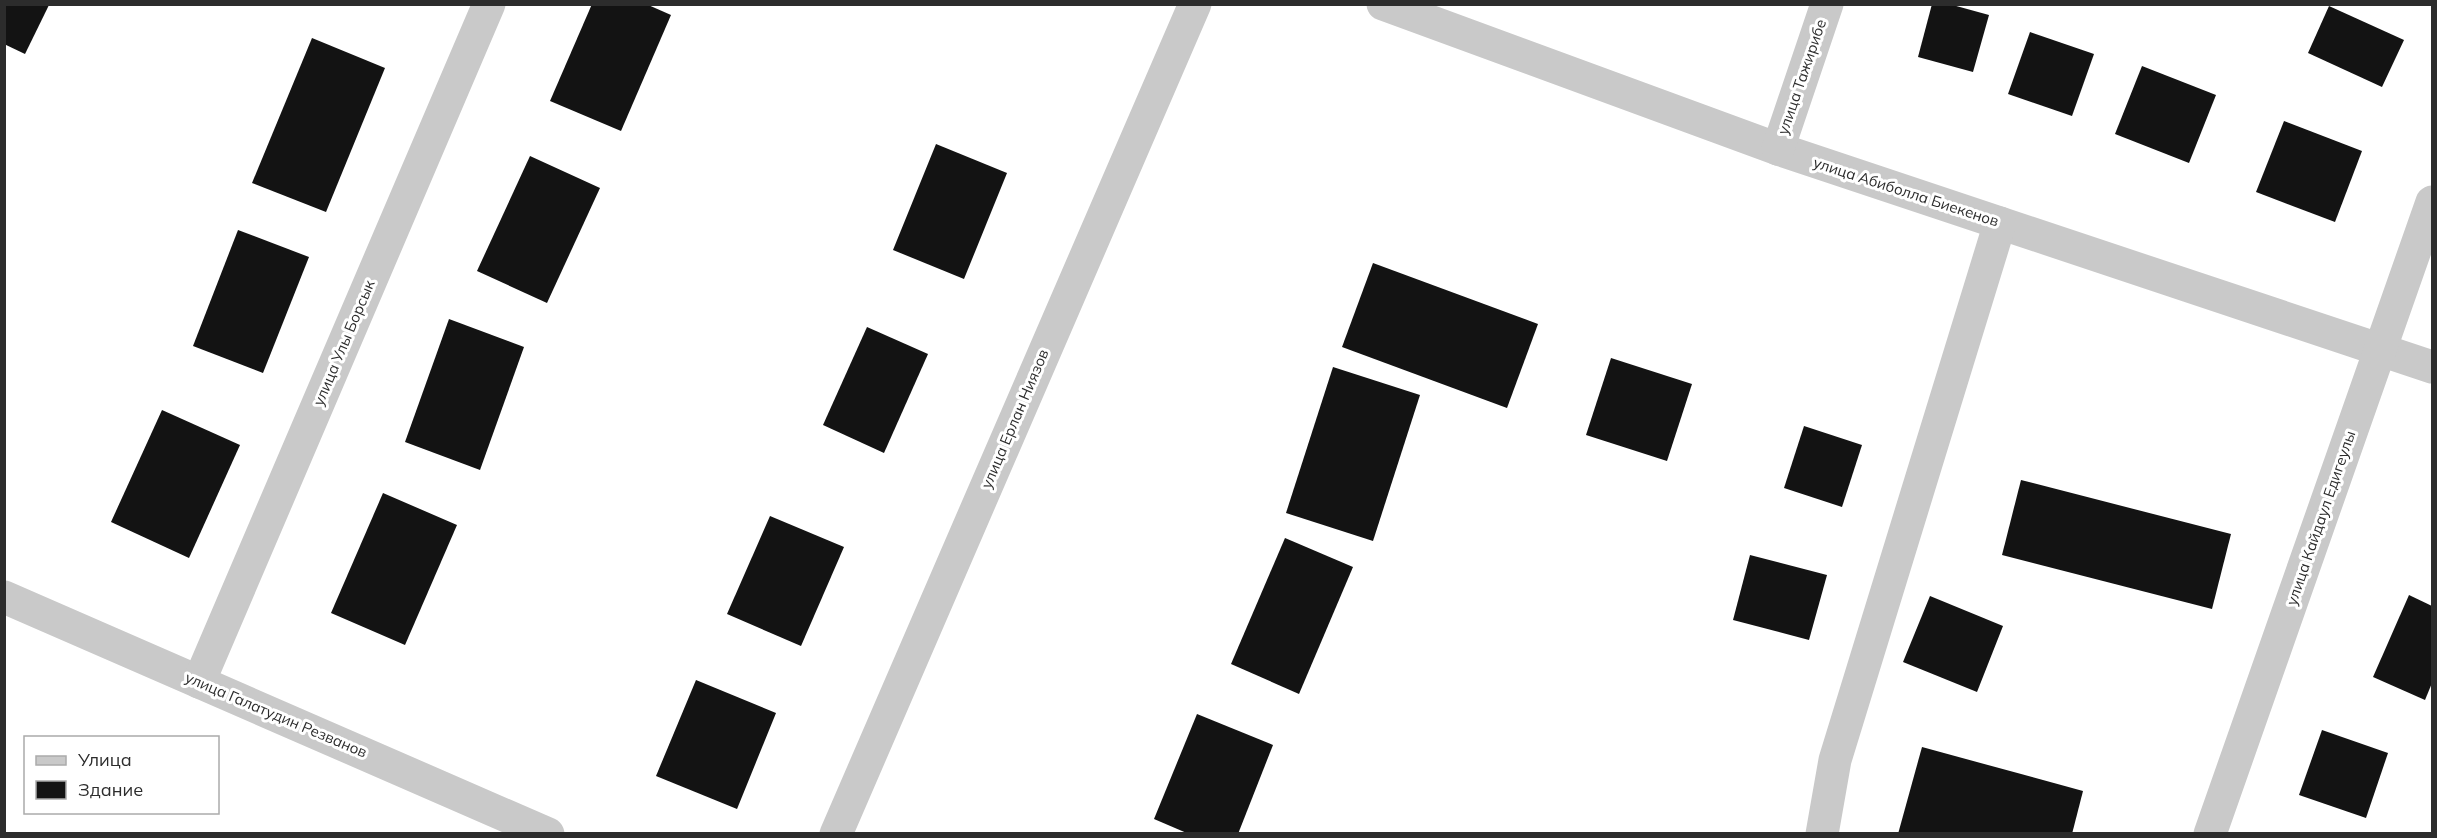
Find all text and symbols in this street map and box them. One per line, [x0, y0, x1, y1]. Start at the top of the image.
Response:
street label: улица Тажирибе [1773, 17, 1830, 137]
street label: улица Абиболла Биекенов [1811, 153, 2001, 231]
street label: улица Улы Борсык [308, 276, 379, 409]
street label: улица Ерлан Ниязов [977, 346, 1053, 491]
street label: улица Кайдаул Едигеулы [2282, 428, 2359, 608]
street label: улица Галатудин Резванов [182, 668, 370, 762]
legend [24, 736, 219, 814]
text: Улица [77, 748, 132, 771]
text: Здание [78, 778, 143, 801]

